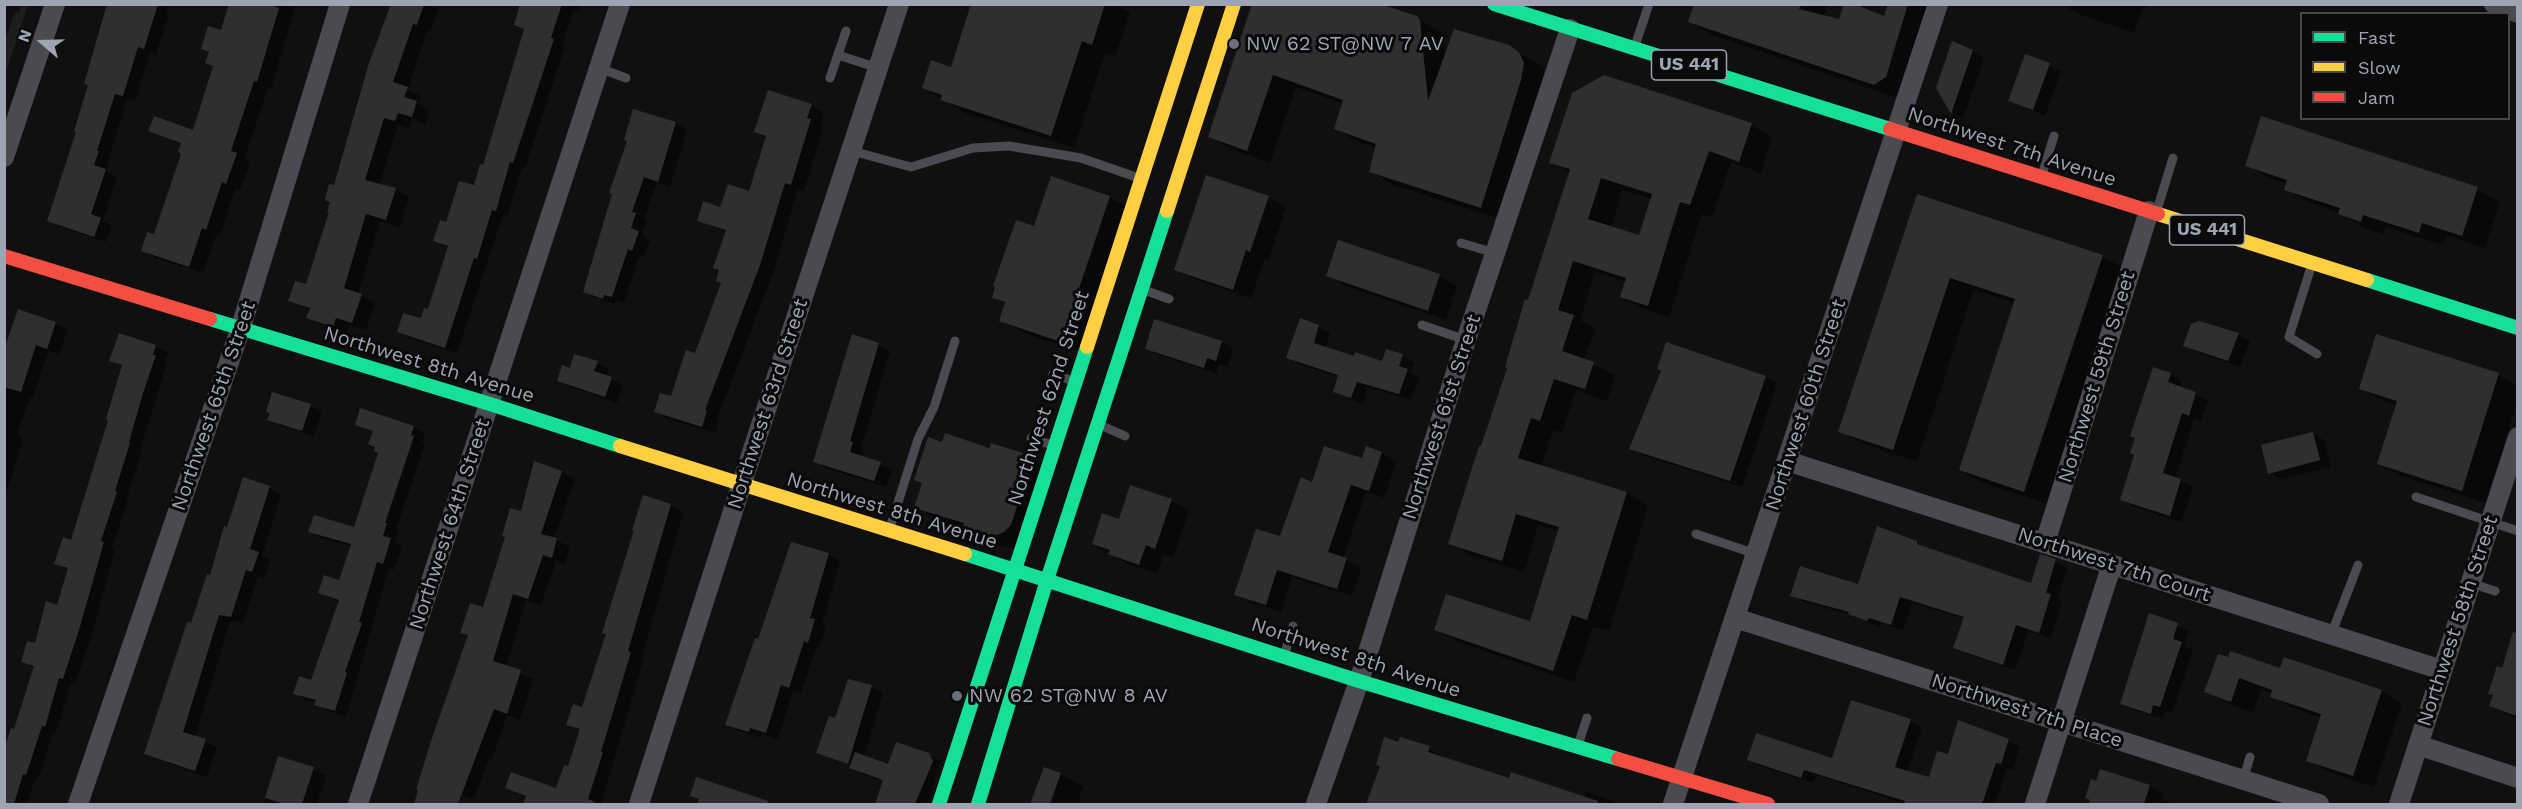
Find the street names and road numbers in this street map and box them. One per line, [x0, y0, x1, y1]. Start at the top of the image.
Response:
road number: US 441 [1652, 50, 1726, 80]
street label: Northwest 7th Avenue [1905, 102, 2119, 192]
road number: US 441 [2170, 215, 2244, 245]
street label: Northwest 59th Street [2053, 268, 2141, 486]
street label: Northwest 62nd Street [1003, 288, 1095, 508]
street label: Northwest 63rd Street [723, 296, 813, 512]
street label: Northwest 60th Street [1760, 296, 1852, 514]
street label: Northwest 65th Street [167, 298, 261, 514]
street label: Northwest 61st Street [1397, 311, 1487, 523]
street label: Northwest 8th Avenue [321, 322, 537, 408]
street label: Northwest 64th Street [405, 415, 495, 633]
street label: Northwest 8th Avenue [784, 468, 1000, 554]
street label: Northwest 58th Street [2413, 513, 2503, 729]
street label: Northwest 7th Court [2015, 523, 2213, 607]
street label: Northwest 8th Avenue [1248, 613, 1464, 703]
street label: Northwest 7th Place [1928, 669, 2126, 753]

